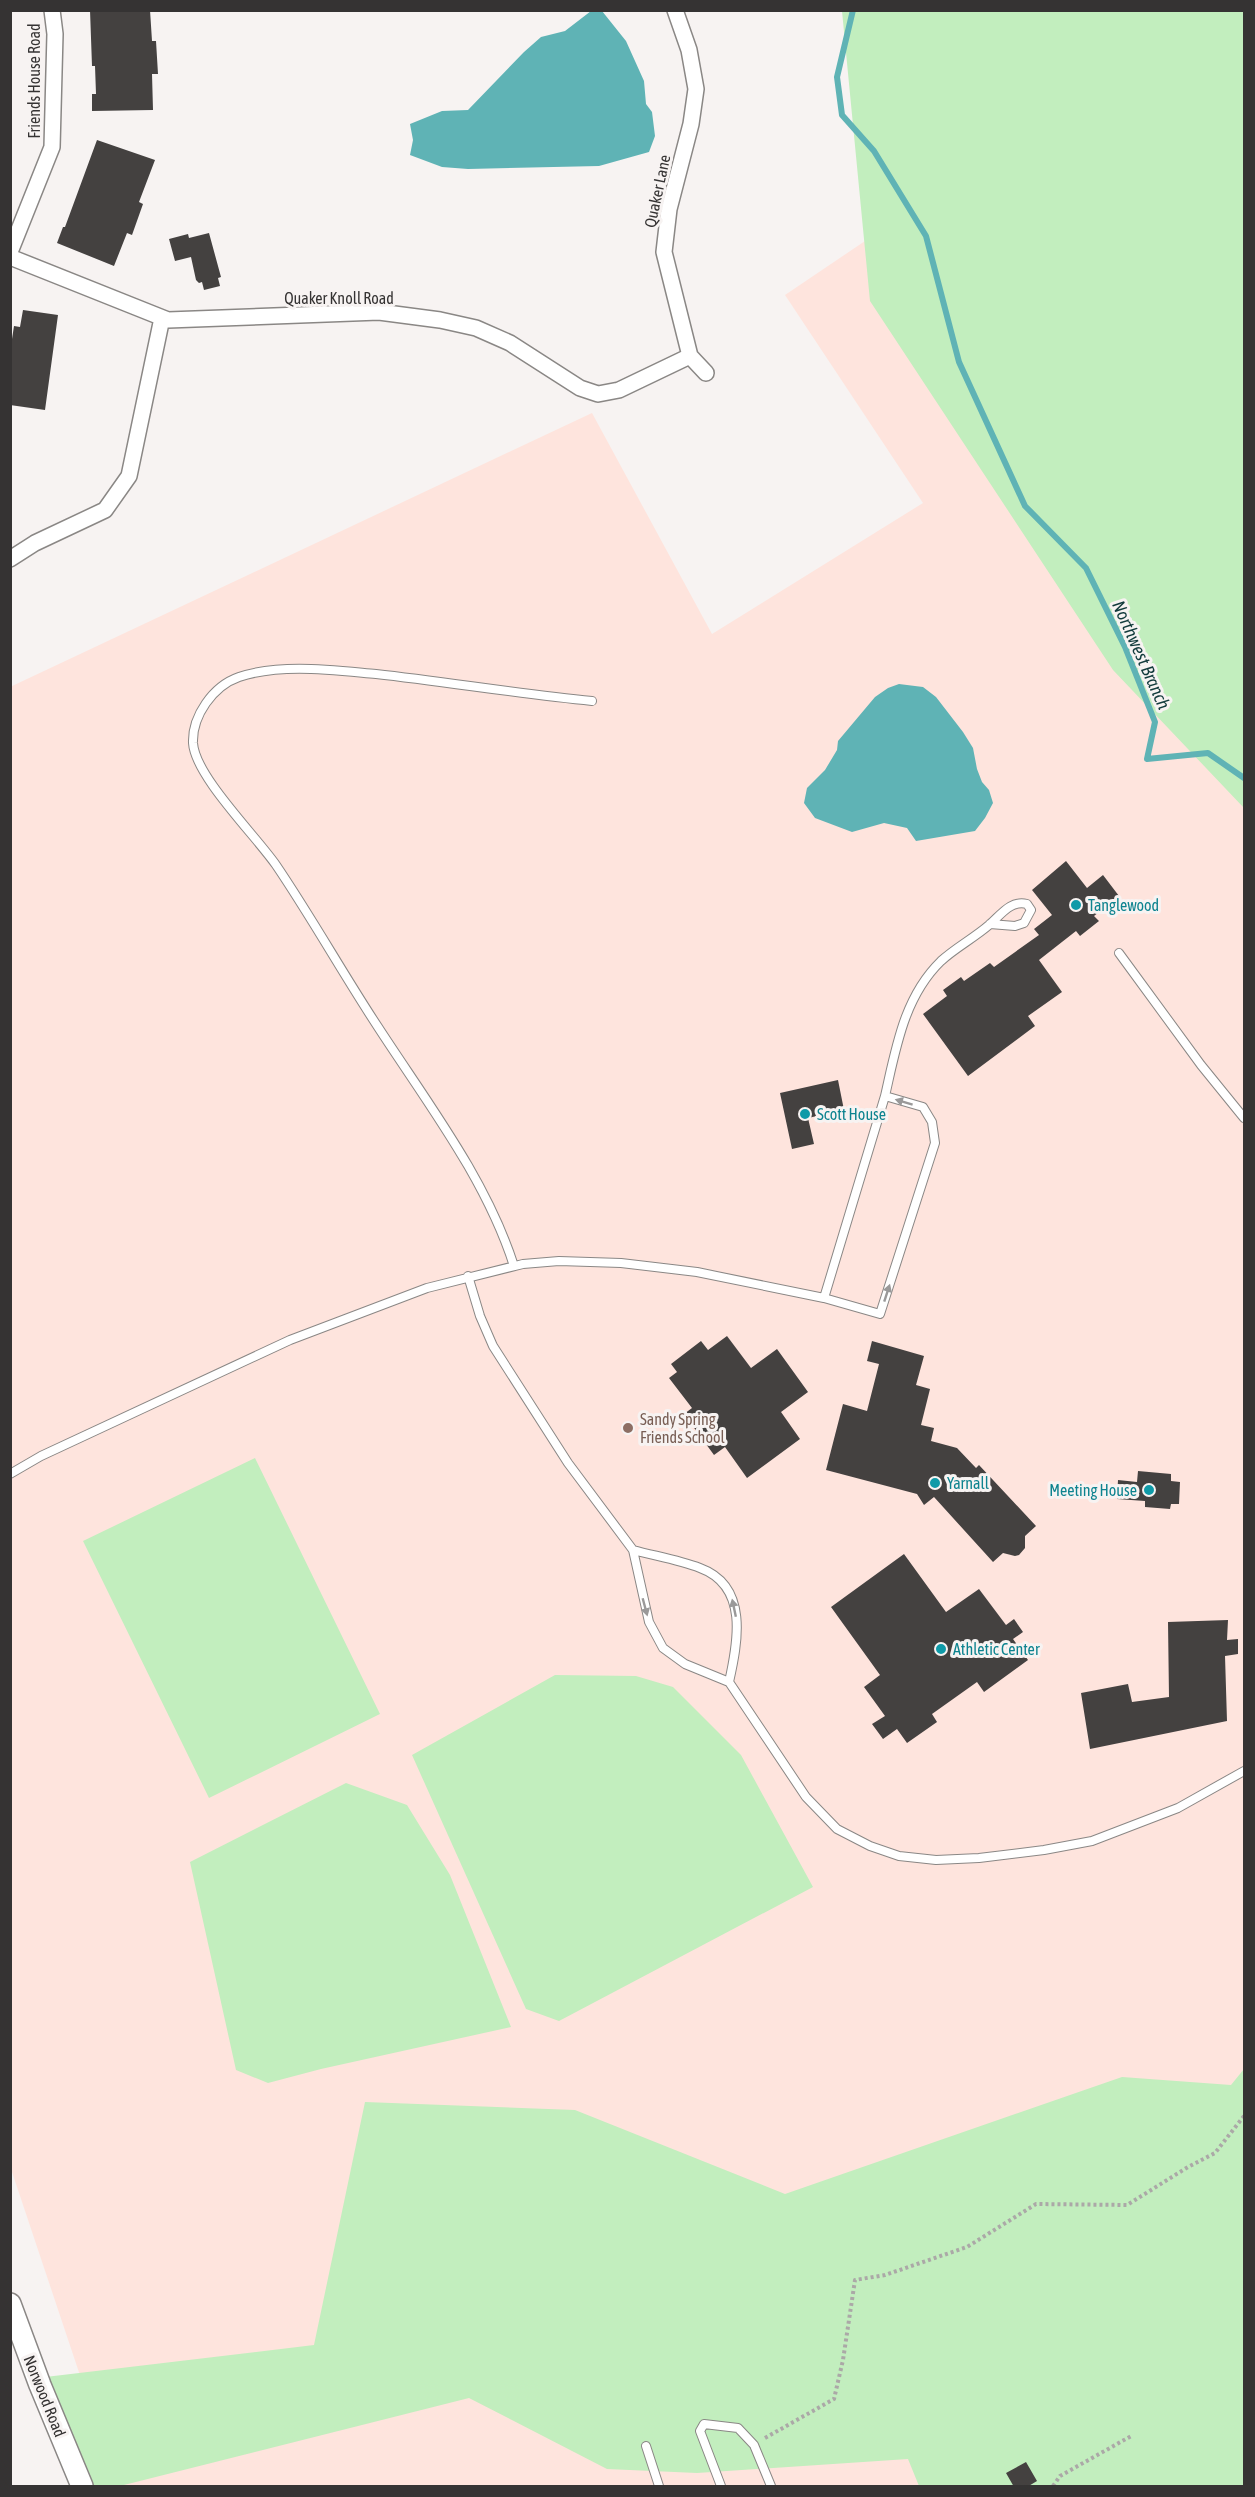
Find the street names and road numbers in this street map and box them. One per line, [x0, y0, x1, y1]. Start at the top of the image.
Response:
street label: Friends House Road [25, 23, 43, 139]
street label: Quaker Lane [640, 153, 674, 229]
street label: Quaker Knoll Road [284, 289, 394, 307]
street label: Norwood Road [20, 2353, 70, 2439]

